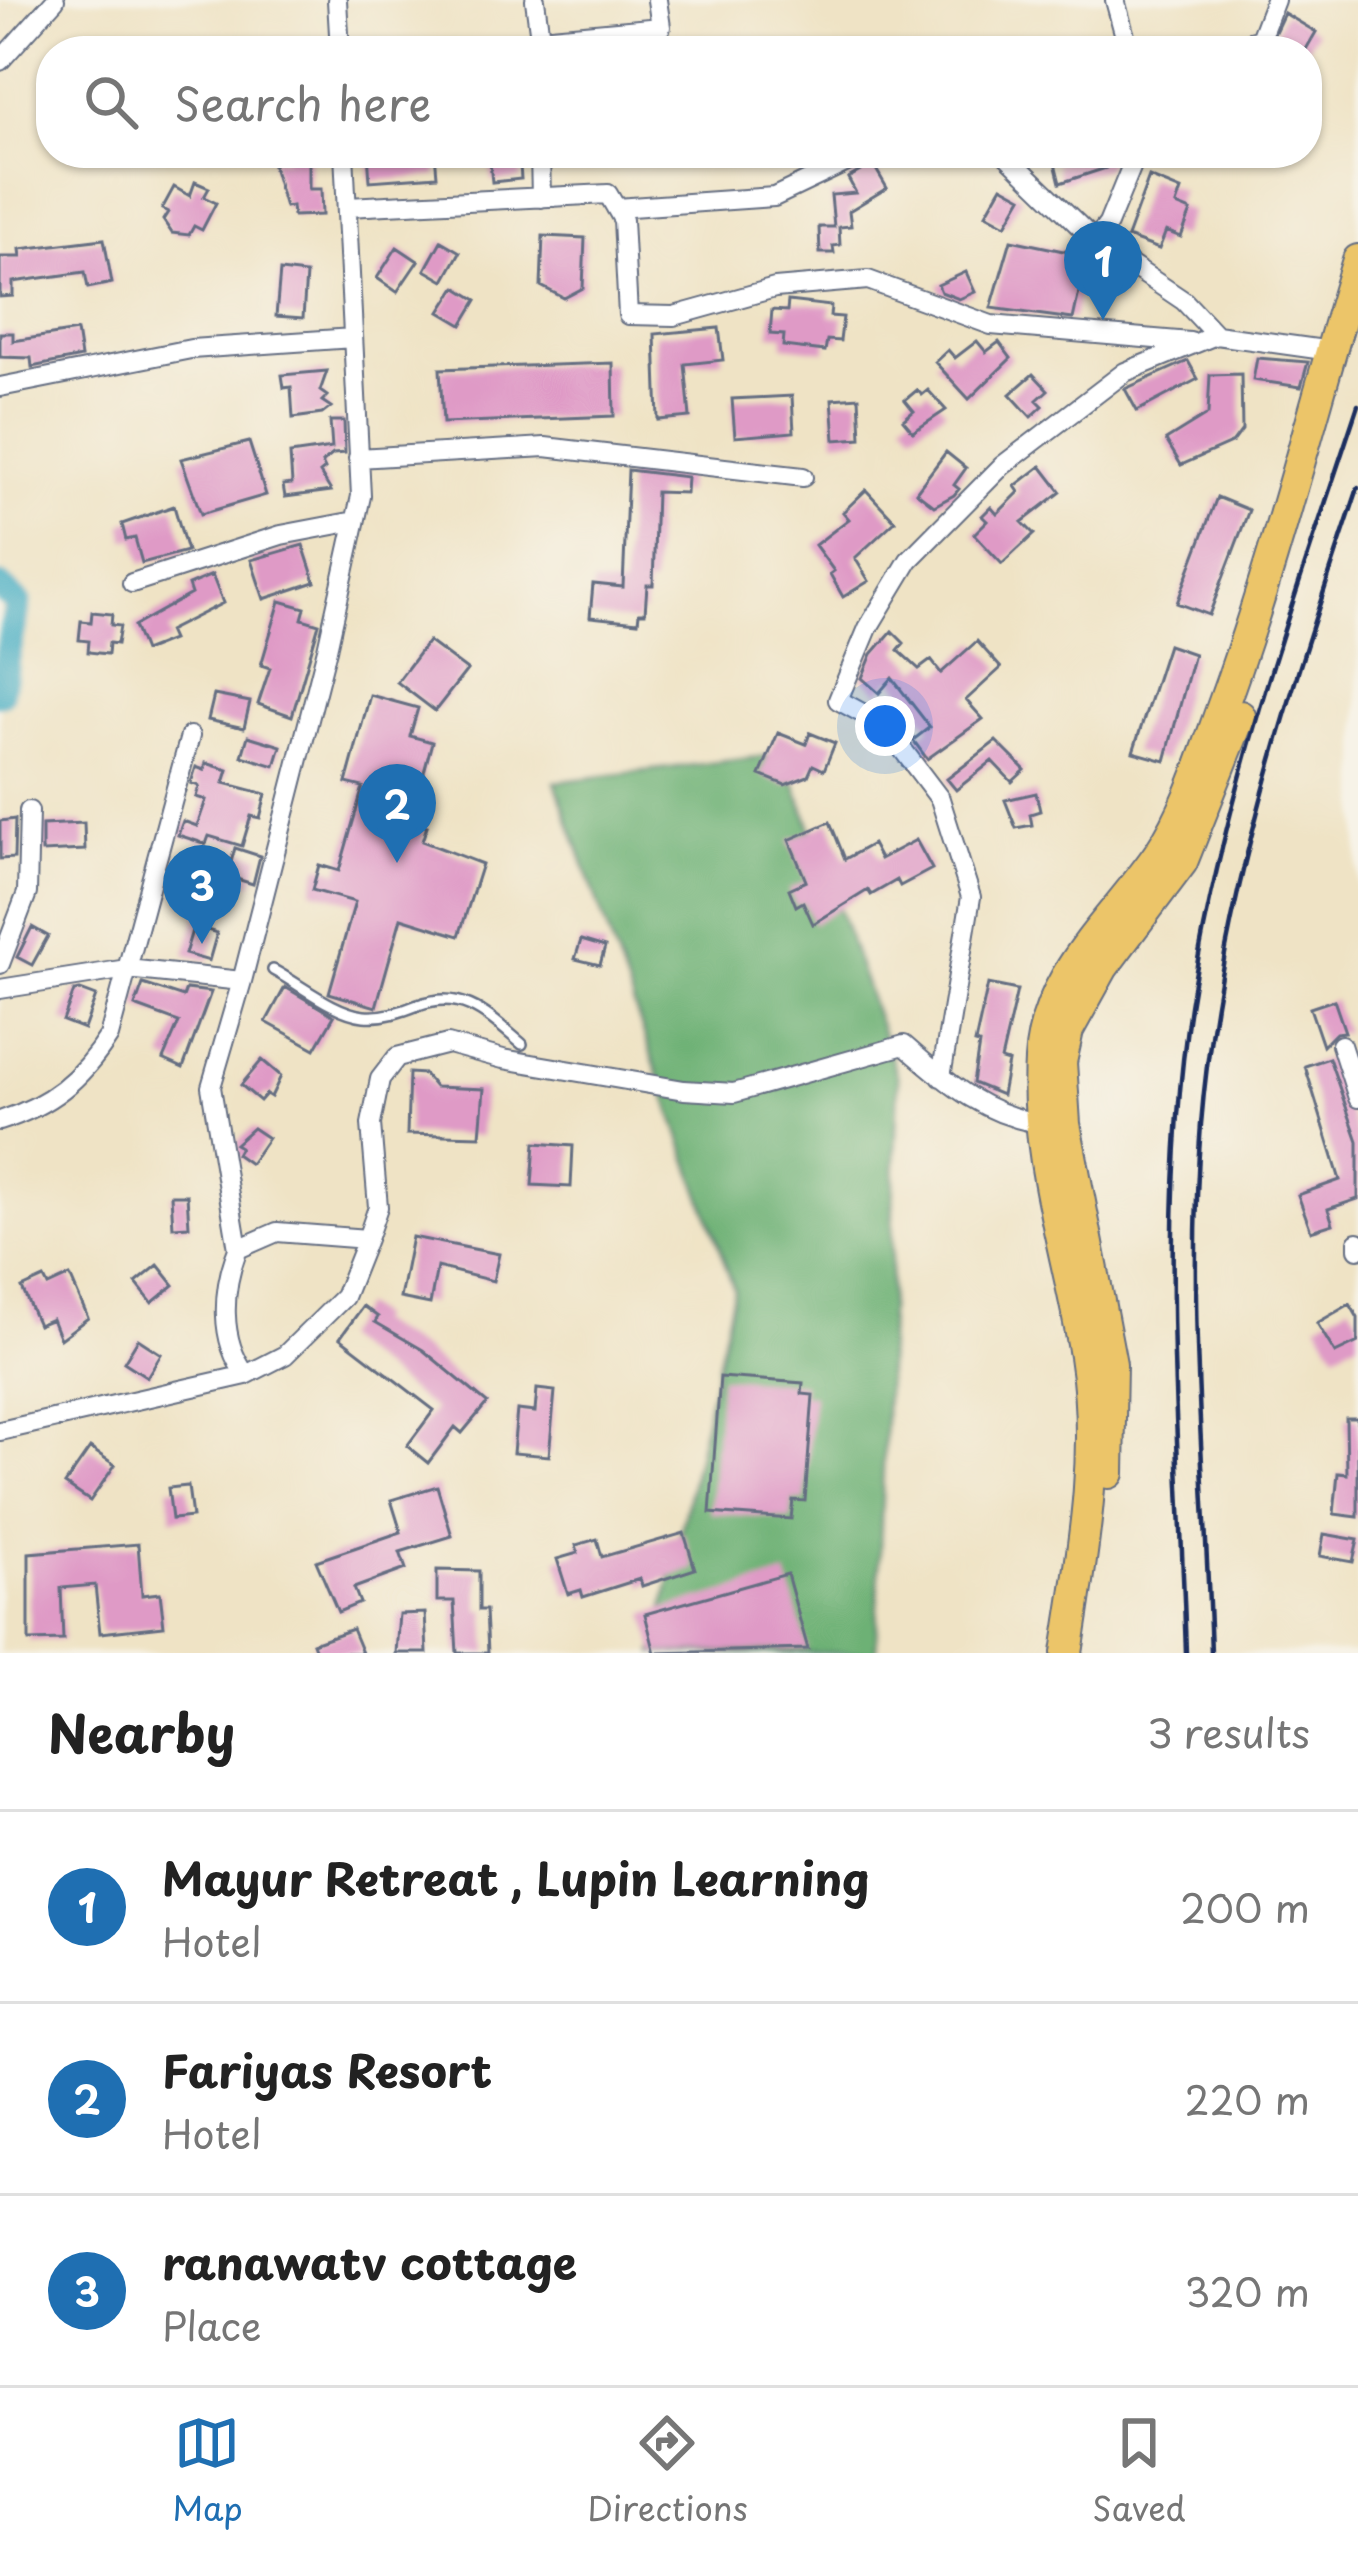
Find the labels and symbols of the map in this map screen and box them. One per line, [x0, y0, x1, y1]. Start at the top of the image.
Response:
pin: 1 [1064, 221, 1142, 320]
your location [855, 696, 915, 756]
pin: 2 [358, 764, 436, 863]
pin: 3 [163, 845, 241, 944]

